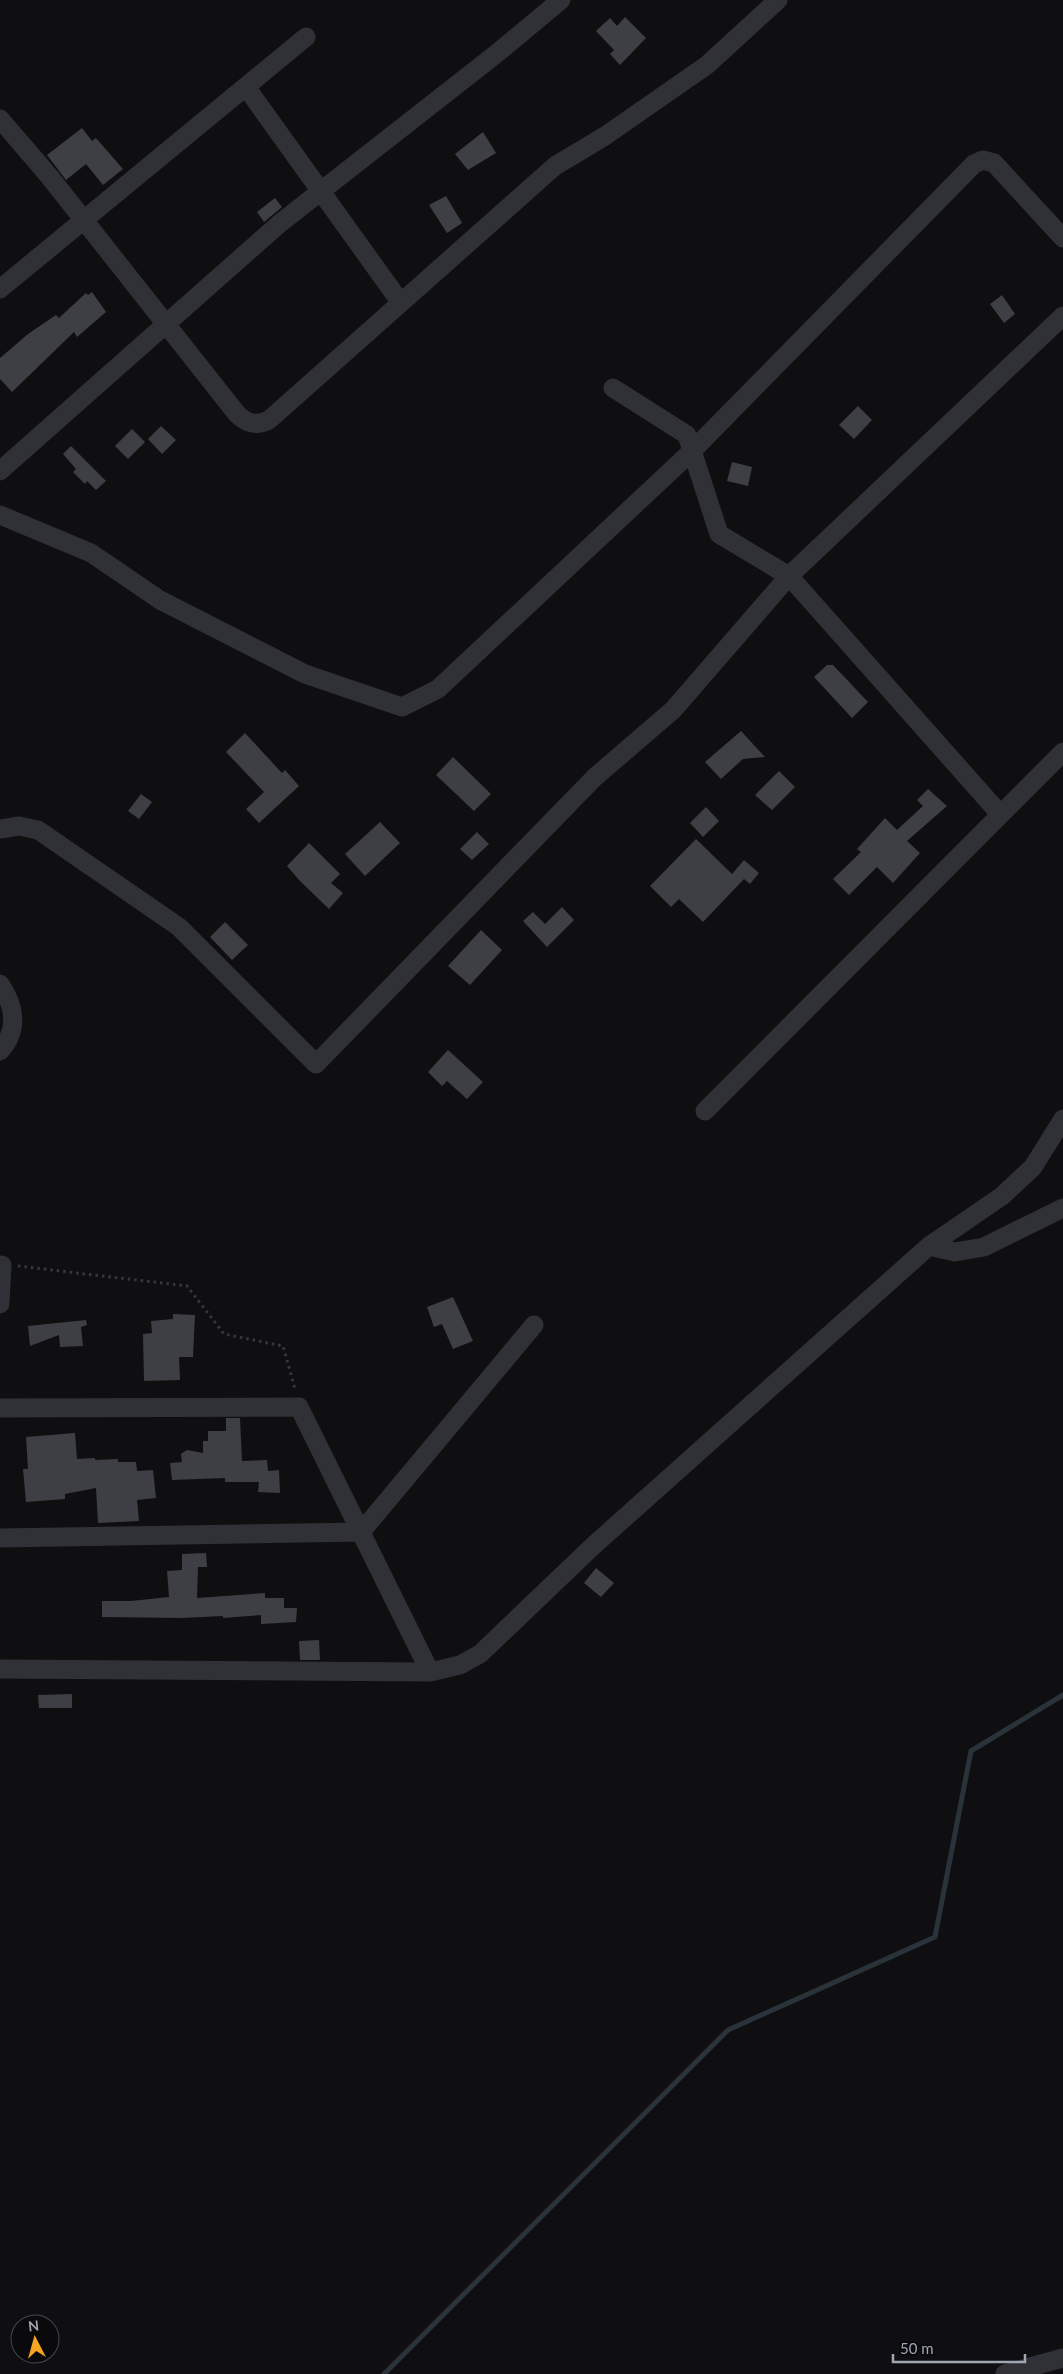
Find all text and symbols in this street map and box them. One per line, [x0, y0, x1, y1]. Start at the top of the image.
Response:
north arrow [10, 2314, 60, 2364]
text: N [27, 2317, 40, 2335]
scale bar [893, 2332, 1026, 2364]
text: 50 m [900, 2339, 934, 2357]

